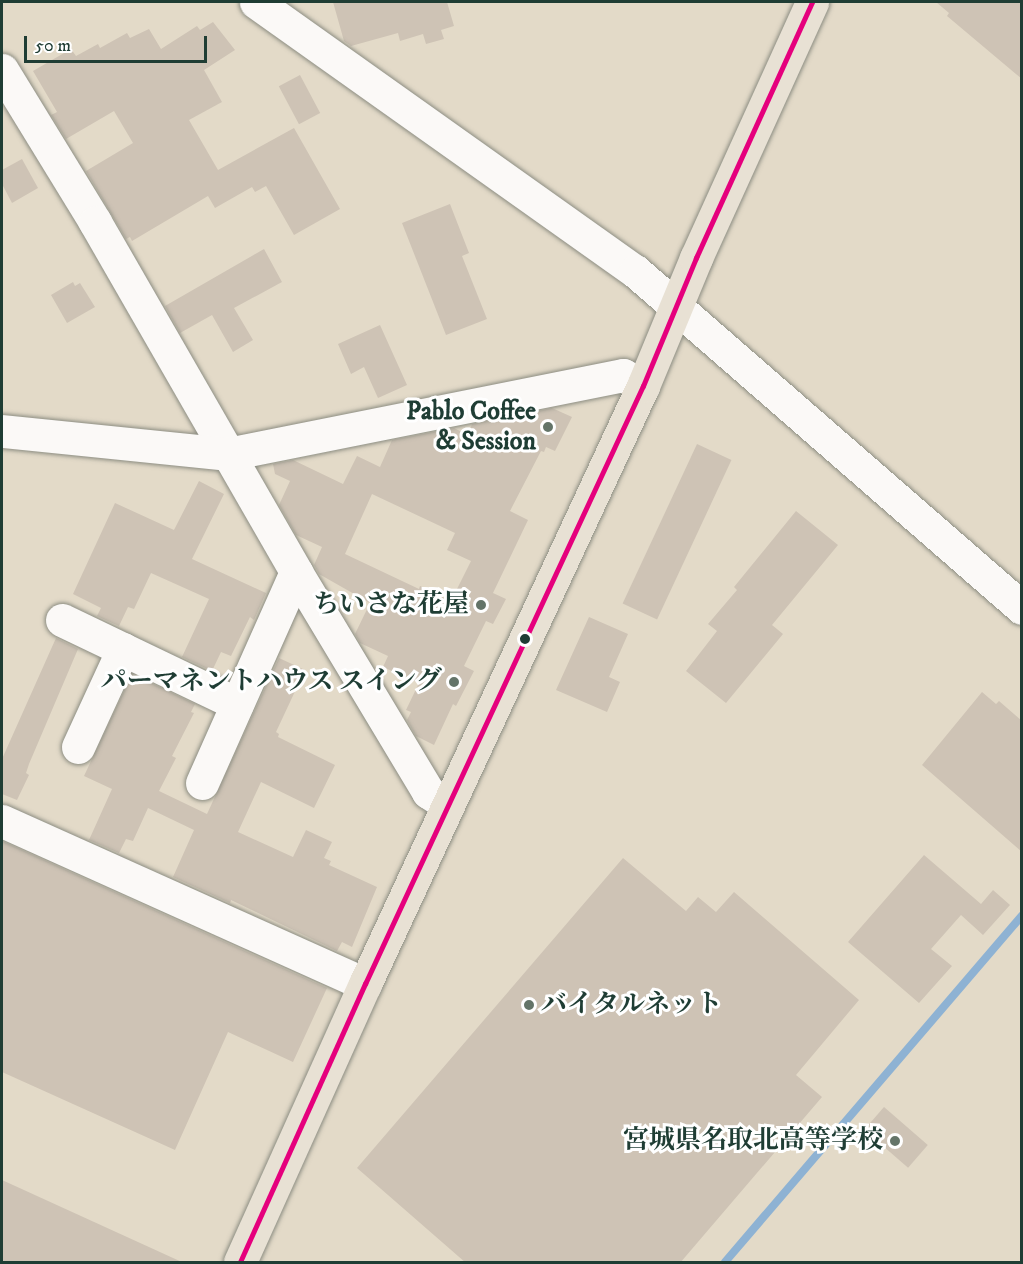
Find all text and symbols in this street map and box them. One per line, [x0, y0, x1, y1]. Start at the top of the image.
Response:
scale bar [27, 24, 210, 62]
text: 50 m [35, 35, 71, 57]
place label: Pablo Coffee & Session [406, 396, 536, 458]
marker: Pablo Coffee & Session [541, 420, 555, 434]
place label: ちいさな花屋 [313, 589, 469, 621]
marker: ちいさな花屋 [474, 598, 488, 612]
unlabelled marker [519, 633, 531, 645]
place label: パーマネントハウス スイング [98, 666, 442, 698]
marker: パーマネントハウス スイング [447, 675, 461, 689]
place label: バイタルネット [541, 989, 723, 1021]
marker: バイタルネット [522, 998, 536, 1012]
place label: 宮城県名取北高等学校 [623, 1125, 883, 1157]
marker: 宮城県名取北高等学校 [888, 1134, 902, 1148]

